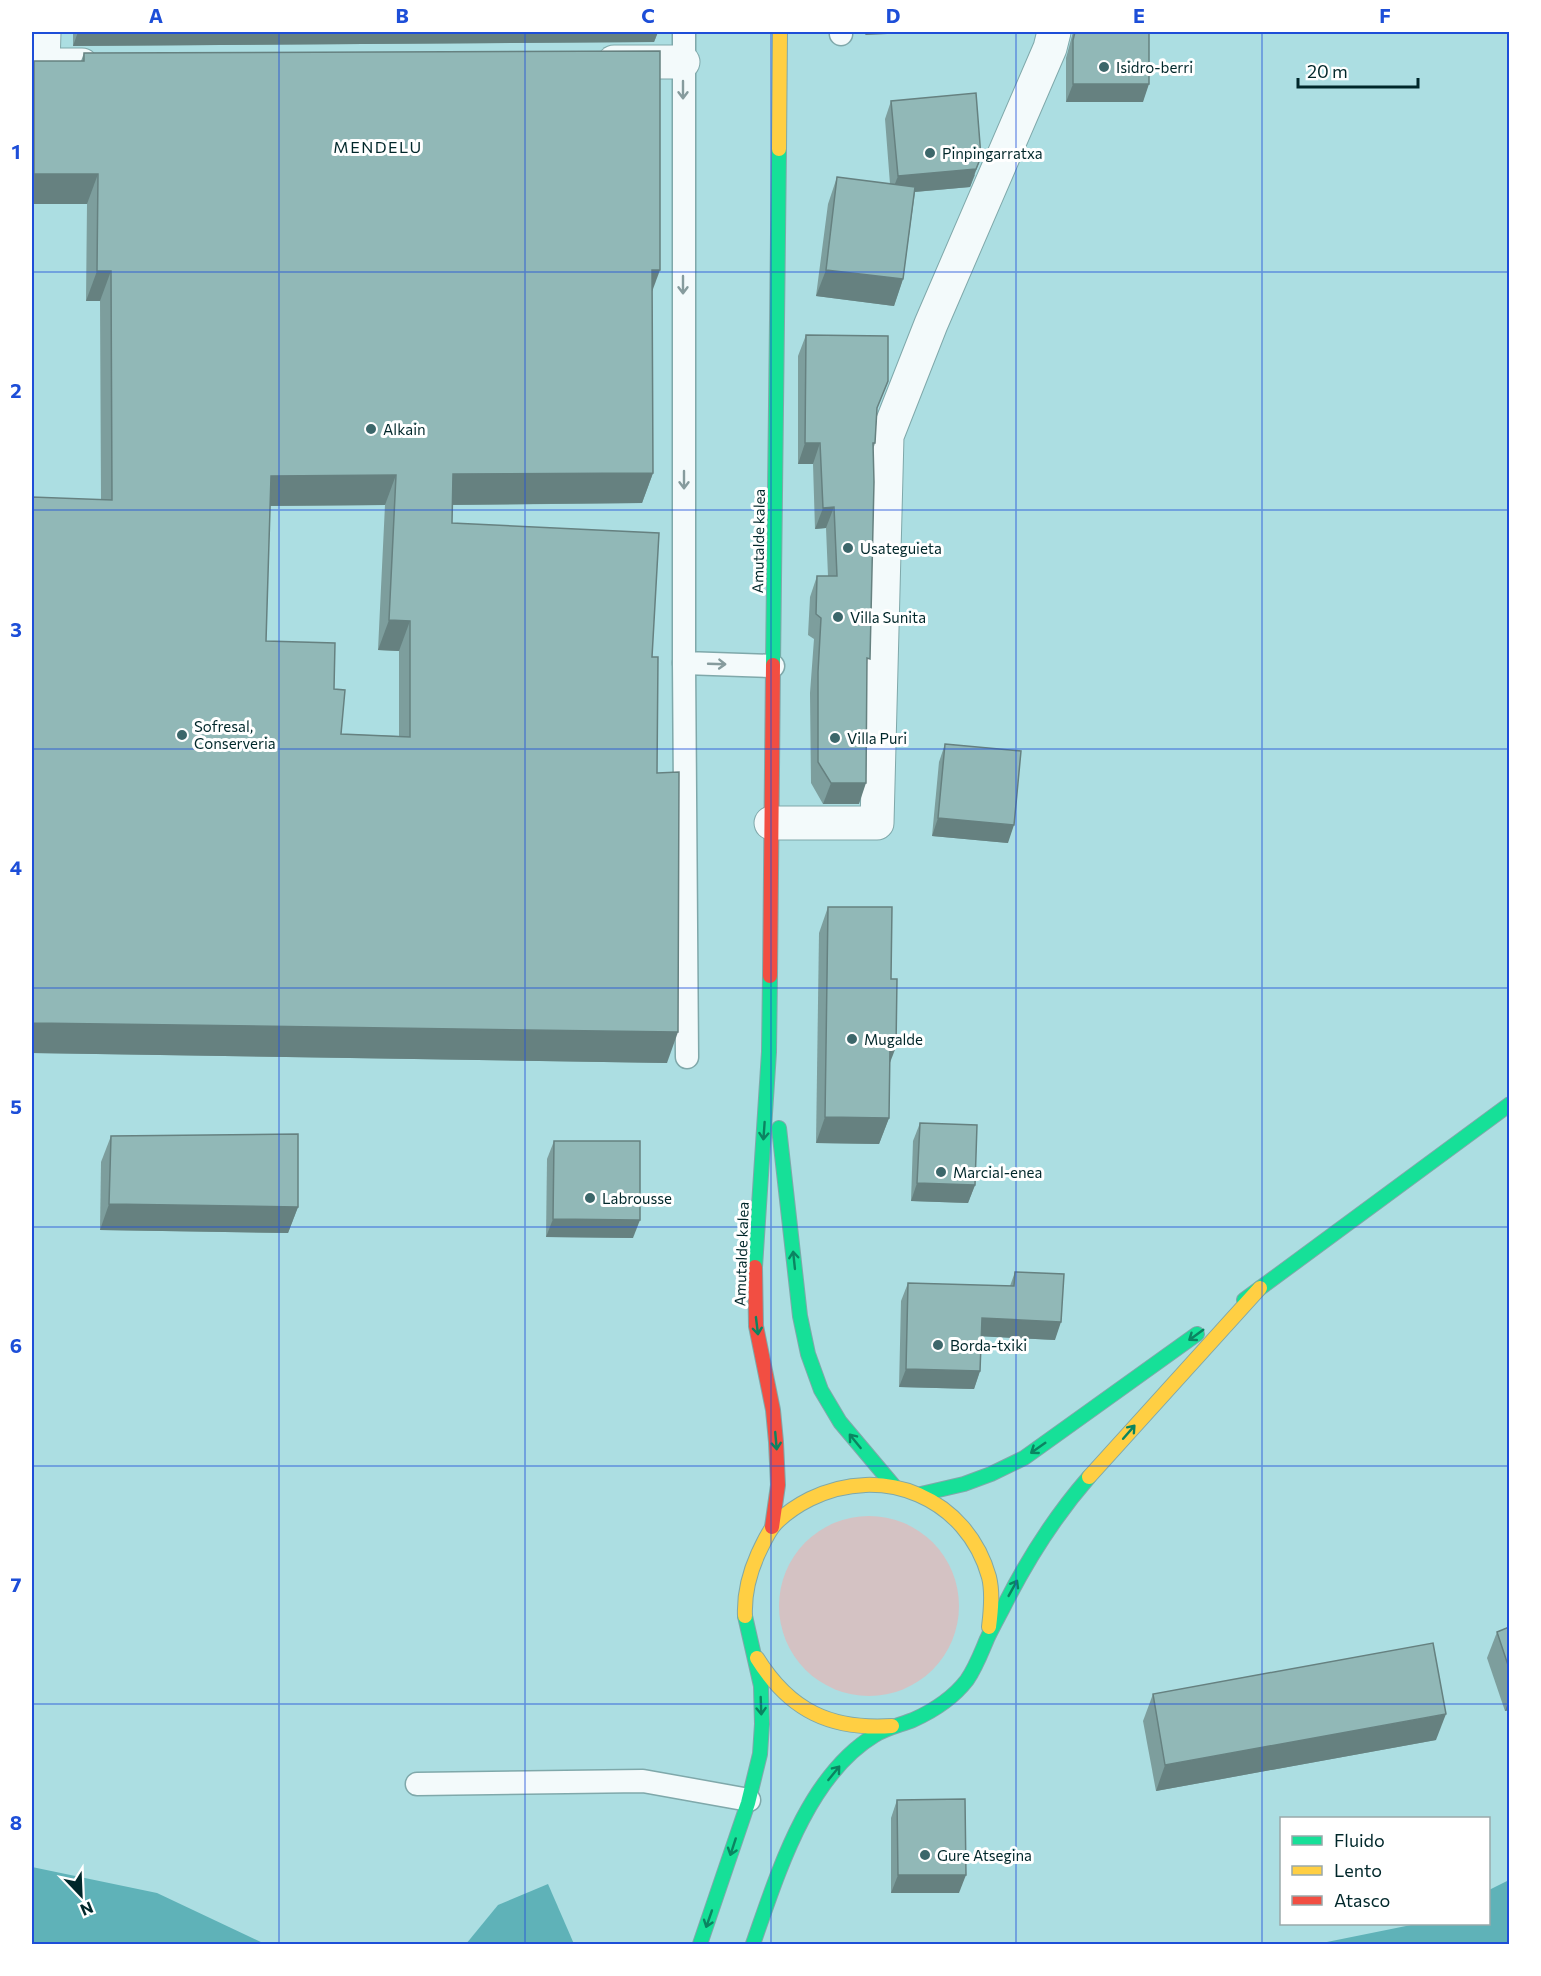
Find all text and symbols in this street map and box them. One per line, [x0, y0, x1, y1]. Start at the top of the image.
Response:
text: A [149, 3, 163, 27]
text: B [395, 3, 409, 27]
text: C [641, 3, 655, 27]
text: D [886, 3, 900, 27]
text: E [1133, 3, 1145, 27]
text: F [1379, 3, 1391, 27]
scale bar [1298, 51, 1418, 89]
place label: Isidro-berri [1116, 58, 1193, 76]
marker: Isidro-berri [1097, 60, 1111, 74]
text: 20 m [1307, 60, 1348, 82]
one-way arrow [677, 79, 689, 99]
district label: MENDELU [333, 137, 423, 156]
text: 1 [11, 139, 21, 163]
place label: Pinpingarratxa [942, 144, 1043, 162]
marker: Pinpingarratxa [923, 146, 937, 160]
one-way arrow [677, 274, 689, 294]
text: 2 [10, 378, 22, 402]
place label: Alkain [383, 420, 426, 438]
marker: Alkain [364, 422, 378, 436]
one-way arrow [678, 469, 690, 489]
street label: Amutalde kalea [748, 489, 768, 593]
place label: Usateguieta [860, 539, 942, 557]
marker: Usateguieta [841, 541, 855, 555]
place label: Villa Sunita [850, 608, 926, 626]
marker: Villa Sunita [831, 610, 845, 624]
text: 3 [10, 617, 22, 641]
one-way arrow [706, 659, 726, 670]
place label: Sofresal, Conserveria [194, 717, 276, 752]
marker: Sofresal, Conserveria [175, 728, 189, 742]
place label: Villa Puri [847, 729, 907, 747]
marker: Villa Puri [828, 731, 842, 745]
text: 4 [10, 855, 22, 879]
place label: Mugalde [864, 1030, 923, 1048]
marker: Mugalde [845, 1032, 859, 1046]
text: 5 [10, 1094, 22, 1118]
one-way arrow [758, 1121, 769, 1140]
place label: Marcial-enea [953, 1163, 1042, 1181]
marker: Marcial-enea [934, 1165, 948, 1179]
place label: Labrousse [602, 1189, 672, 1207]
marker: Labrousse [583, 1191, 597, 1205]
street label: Amutalde kalea [730, 1201, 752, 1307]
one-way arrow [788, 1250, 799, 1270]
one-way arrow [752, 1315, 763, 1335]
one-way arrow [1189, 1329, 1205, 1341]
text: 6 [10, 1333, 22, 1357]
place label: Borda-txiki [950, 1336, 1027, 1354]
marker: Borda-txiki [931, 1338, 945, 1352]
one-way arrow [1122, 1425, 1136, 1440]
one-way arrow [771, 1430, 782, 1450]
one-way arrow [848, 1433, 861, 1449]
one-way arrow [1030, 1442, 1046, 1454]
text: 7 [11, 1572, 22, 1596]
one-way arrow [1007, 1580, 1019, 1597]
one-way arrow [756, 1696, 767, 1716]
one-way arrow [827, 1765, 840, 1781]
text: 8 [10, 1810, 22, 1834]
legend [1280, 1817, 1490, 1925]
text: Fluido [1334, 1829, 1385, 1851]
one-way arrow [727, 1837, 738, 1856]
place label: Gure Atsegina [937, 1846, 1032, 1864]
marker: Gure Atsegina [918, 1848, 932, 1862]
text: Lento [1334, 1859, 1382, 1881]
north arrow [51, 1865, 111, 1925]
text: Atasco [1334, 1889, 1390, 1911]
text: N [78, 1898, 96, 1920]
one-way arrow [703, 1909, 714, 1928]

